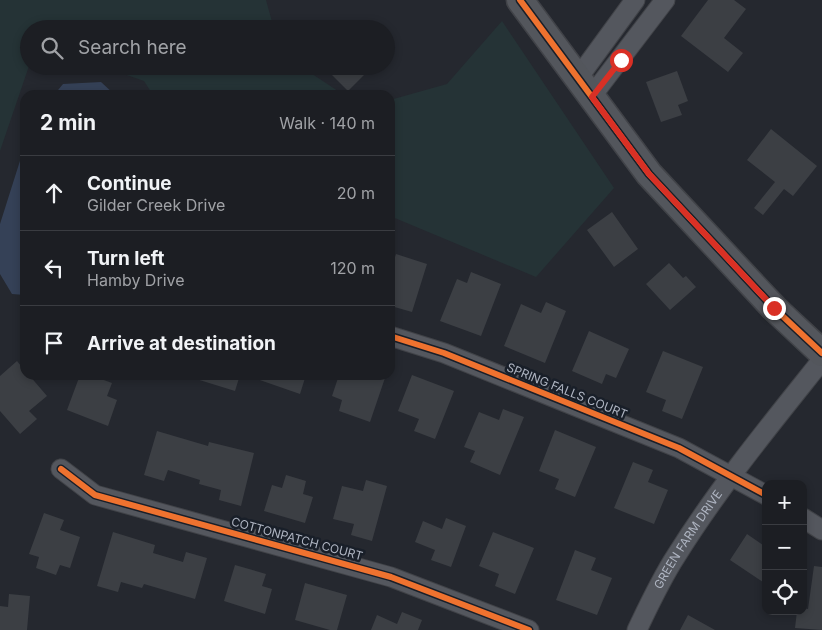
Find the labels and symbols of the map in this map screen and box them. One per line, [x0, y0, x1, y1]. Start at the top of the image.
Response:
route start [610, 49, 633, 72]
route end [763, 297, 786, 320]
street label: SPRING FALLS COURT [505, 359, 630, 422]
street label: GREEN FARM DRIVE [650, 487, 725, 591]
street label: COTTONPATCH COURT [230, 514, 365, 563]

